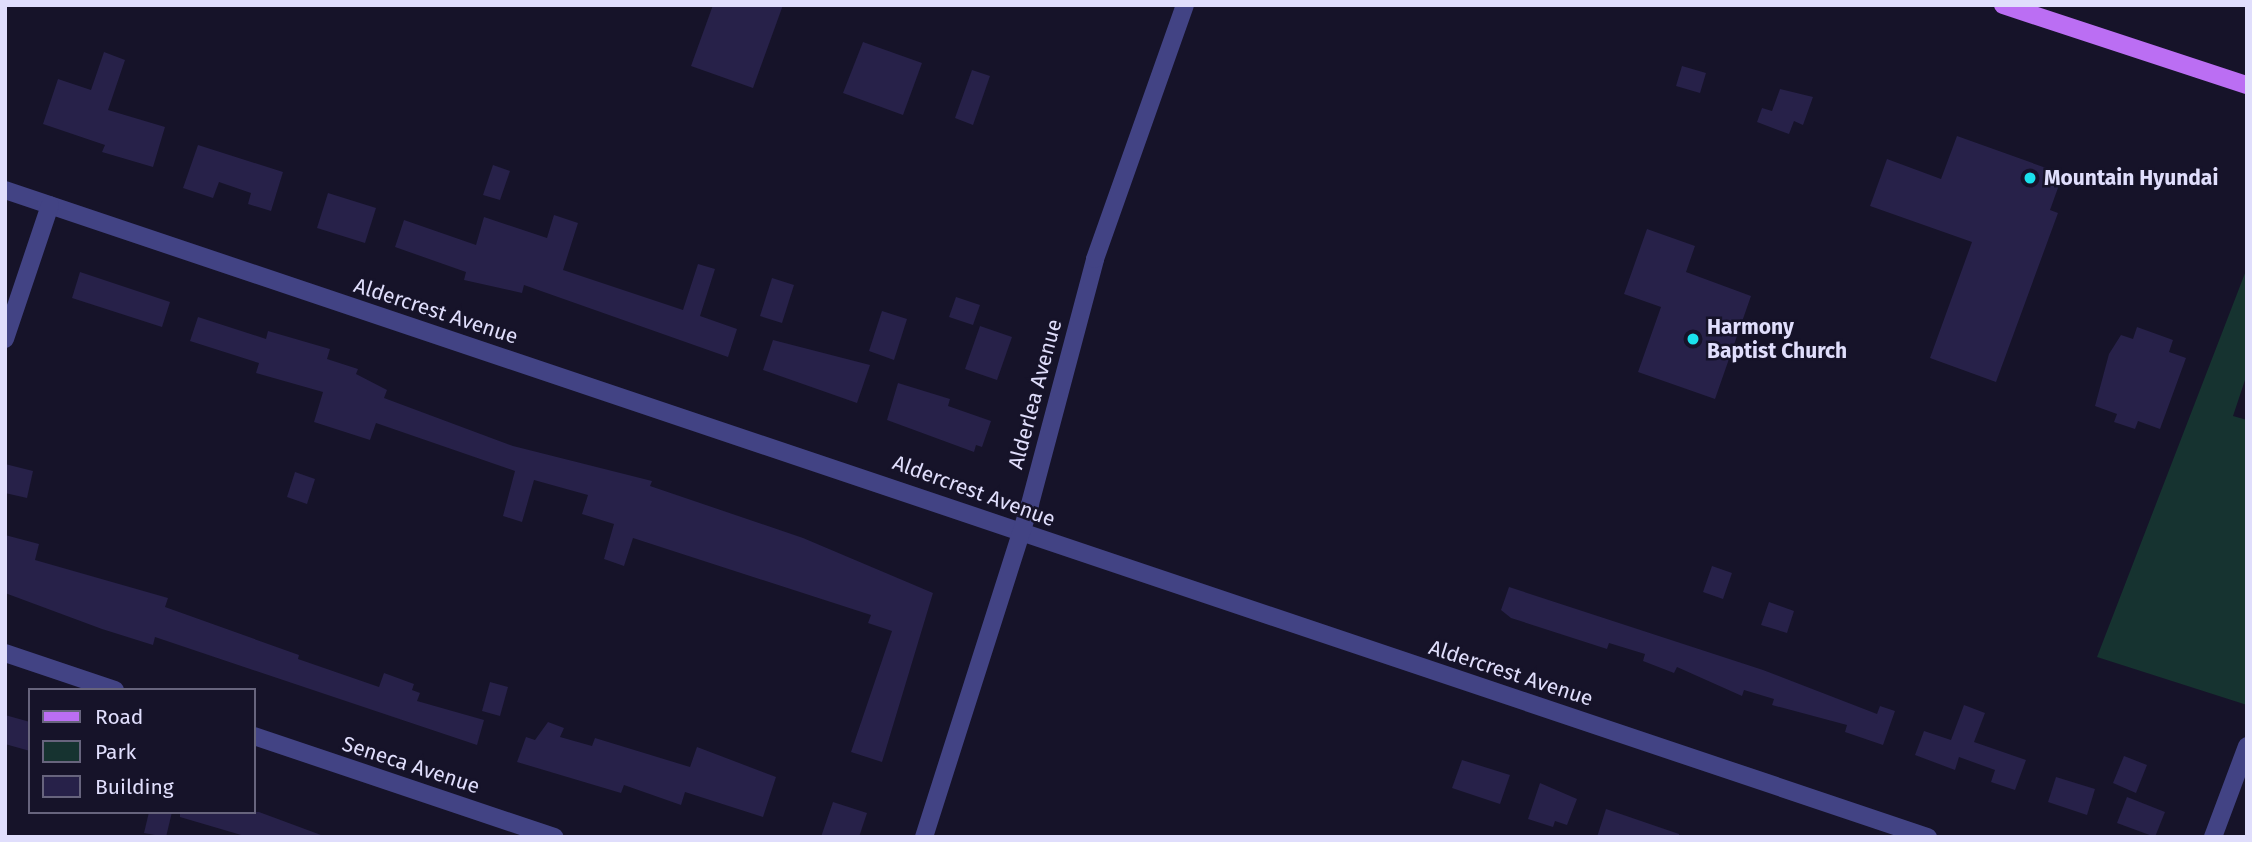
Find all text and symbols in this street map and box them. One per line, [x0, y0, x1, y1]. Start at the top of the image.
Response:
place label: Mountain Hyundai [2044, 165, 2218, 191]
marker: Mountain Hyundai [2022, 170, 2038, 186]
street label: Aldercrest Avenue [351, 273, 521, 349]
place label: Harmony Baptist Church [1707, 314, 1847, 364]
street label: Alderlea Avenue [1003, 316, 1067, 472]
marker: Harmony Baptist Church [1685, 331, 1701, 347]
street label: Aldercrest Avenue [889, 450, 1059, 532]
street label: Aldercrest Avenue [1426, 635, 1596, 711]
legend [28, 688, 256, 814]
text: Road [95, 704, 143, 730]
street label: Seneca Avenue [339, 731, 483, 799]
text: Park [95, 739, 136, 765]
text: Building [95, 774, 174, 800]

